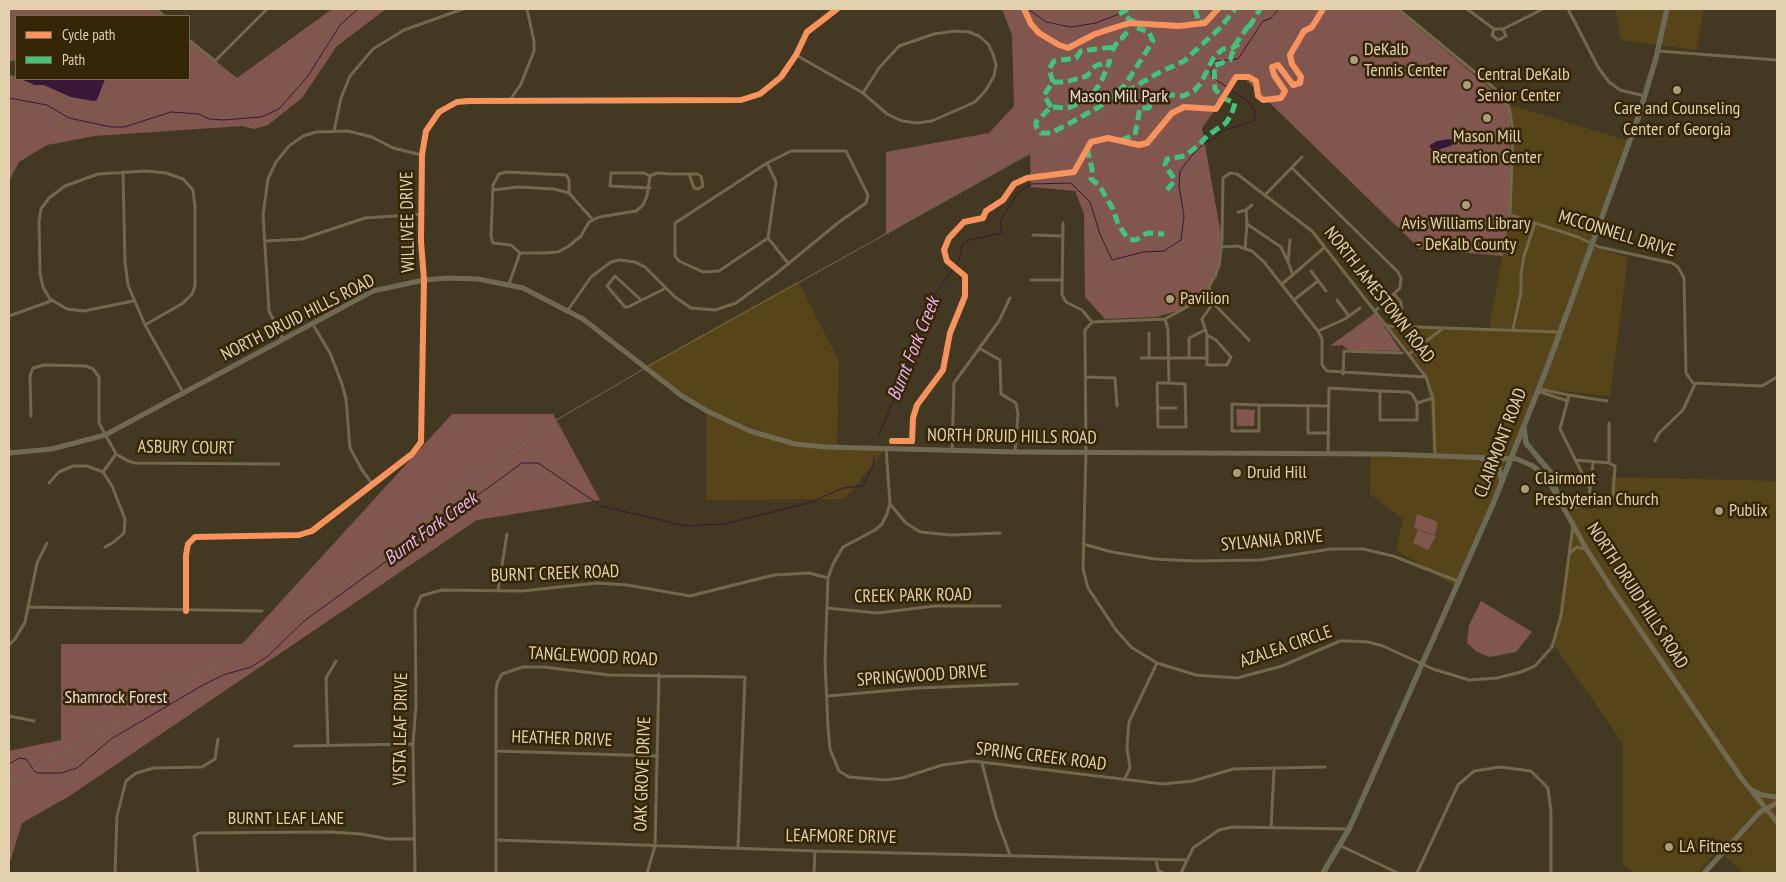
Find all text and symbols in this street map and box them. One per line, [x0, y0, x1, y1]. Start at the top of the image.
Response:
legend [15, 15, 190, 80]
text: Cycle path [62, 25, 115, 44]
place label: DeKalb Tennis Center [1364, 39, 1447, 82]
text: Path [62, 50, 85, 69]
marker: DeKalb Tennis Center [1348, 54, 1360, 66]
place label: Central DeKalb Senior Center [1477, 64, 1570, 106]
marker: Central DeKalb Senior Center [1461, 79, 1473, 91]
marker: Care and Counseling Center of Georgia [1671, 84, 1683, 96]
park label: Mason Mill Park [1070, 86, 1168, 108]
place label: Care and Counseling Center of Georgia [1614, 98, 1740, 140]
marker: Mason Mill Recreation Center [1481, 112, 1493, 124]
place label: Mason Mill Recreation Center [1432, 126, 1542, 168]
street label: WILLIVEE DRIVE [396, 171, 420, 273]
marker: Avis Williams Library - DeKalb County [1460, 199, 1472, 211]
street label: MCCONNELL DRIVE [1556, 206, 1678, 262]
place label: Avis Williams Library - DeKalb County [1402, 213, 1530, 255]
street label: NORTH JAMESTOWN ROAD [1319, 223, 1439, 367]
street label: NORTH DRUID HILLS ROAD [217, 270, 379, 366]
place label: Pavilion [1180, 288, 1229, 310]
marker: Pavilion [1164, 293, 1176, 305]
water label: Burnt Fork Creek [883, 294, 945, 404]
street label: CLAIRMONT ROAD [1470, 385, 1532, 501]
street label: NORTH DRUID HILLS ROAD [927, 425, 1097, 449]
street label: ASBURY COURT [137, 436, 235, 460]
place label: Druid Hill [1247, 462, 1307, 484]
marker: Druid Hill [1231, 467, 1243, 479]
place label: Clairmont Presbyterian Church [1535, 468, 1659, 510]
marker: Clairmont Presbyterian Church [1519, 483, 1531, 495]
water label: Burnt Fork Creek [380, 488, 482, 570]
place label: Publix [1729, 500, 1768, 522]
marker: Publix [1713, 505, 1725, 517]
street label: NORTH DRUID HILLS ROAD [1582, 519, 1692, 673]
street label: SYLVANIA DRIVE [1220, 526, 1324, 556]
street label: BURNT CREEK ROAD [490, 561, 620, 587]
street label: CREEK PARK ROAD [854, 584, 972, 608]
street label: AZALEA CIRCLE [1237, 621, 1335, 673]
street label: TANGLEWOOD ROAD [528, 643, 658, 671]
street label: SPRINGWOOD DRIVE [856, 661, 988, 691]
street label: VISTA LEAF DRIVE [389, 672, 413, 786]
park label: Shamrock Forest [64, 687, 168, 709]
street label: OAK GROVE DRIVE [630, 716, 656, 832]
street label: HEATHER DRIVE [511, 726, 613, 752]
street label: SPRING CREEK ROAD [974, 738, 1108, 776]
street label: BURNT LEAF LANE [228, 808, 344, 830]
street label: LEAFMORE DRIVE [785, 825, 897, 849]
place label: LA Fitness [1679, 836, 1743, 858]
marker: LA Fitness [1663, 841, 1675, 853]

